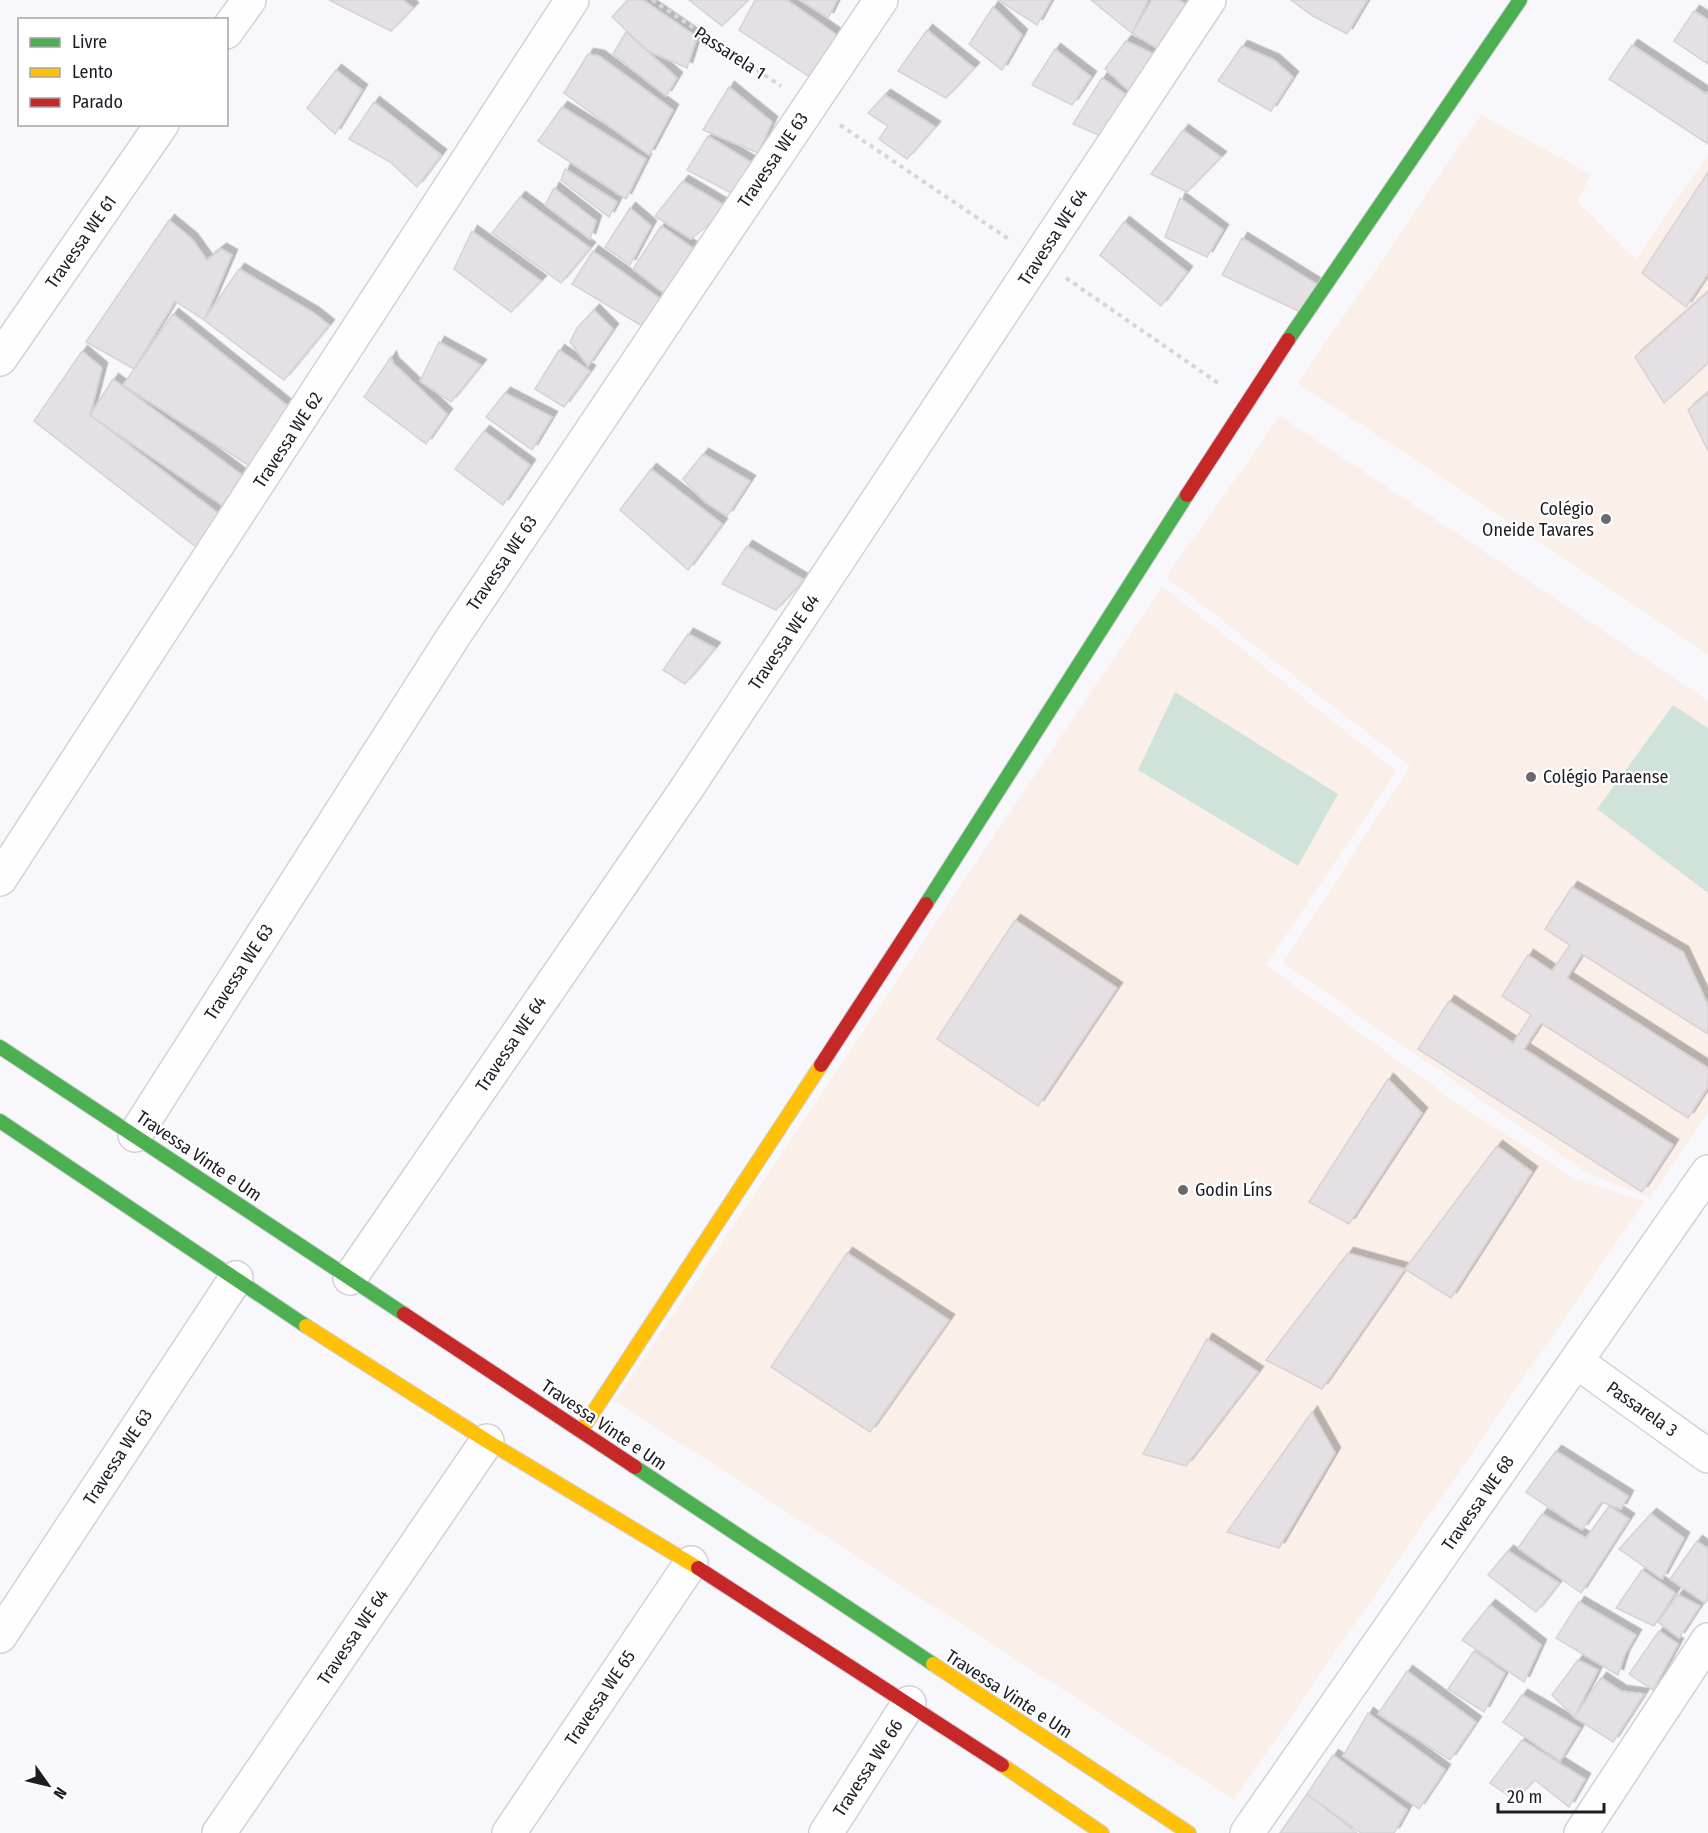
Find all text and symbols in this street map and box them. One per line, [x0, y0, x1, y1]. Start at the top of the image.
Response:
legend [18, 18, 228, 126]
street label: Passarela 1 [690, 22, 770, 84]
text: Livre [72, 31, 107, 53]
text: Lento [72, 61, 113, 83]
text: Parado [72, 91, 123, 113]
street label: Travessa WE 63 [733, 108, 813, 212]
street label: Travessa WE 64 [1014, 184, 1093, 289]
street label: Travessa WE 61 [41, 191, 121, 293]
street label: Travessa WE 62 [249, 388, 327, 492]
place label: Colégio Oneide Tavares [1482, 498, 1594, 541]
street label: Travessa WE 63 [462, 511, 542, 615]
marker: Colégio Oneide Tavares [1599, 512, 1613, 526]
street label: Travessa WE 64 [744, 590, 824, 694]
place label: Colégio Paraense [1543, 766, 1668, 788]
marker: Colégio Paraense [1524, 770, 1538, 784]
street label: Travessa WE 63 [200, 920, 278, 1024]
street label: Travessa WE 64 [471, 992, 551, 1096]
street label: Travessa Vinte e Um [132, 1106, 266, 1206]
place label: Godin Líns [1195, 1179, 1272, 1201]
marker: Godin Líns [1176, 1183, 1190, 1197]
street label: Travessa Vinte e Um [537, 1375, 671, 1475]
street label: Passarela 3 [1602, 1377, 1682, 1441]
street label: Travessa WE 63 [79, 1405, 157, 1509]
street label: Travessa WE 68 [1437, 1451, 1519, 1555]
street label: Travessa WE 64 [313, 1585, 393, 1689]
street label: Travessa Vinte e Um [942, 1645, 1076, 1743]
street label: Travessa WE 65 [560, 1646, 640, 1750]
street label: Travessa We 66 [828, 1715, 908, 1821]
north arrow [18, 1755, 78, 1815]
scale bar [1498, 1776, 1604, 1814]
text: N [49, 1784, 71, 1802]
text: 20 m [1507, 1786, 1542, 1808]

